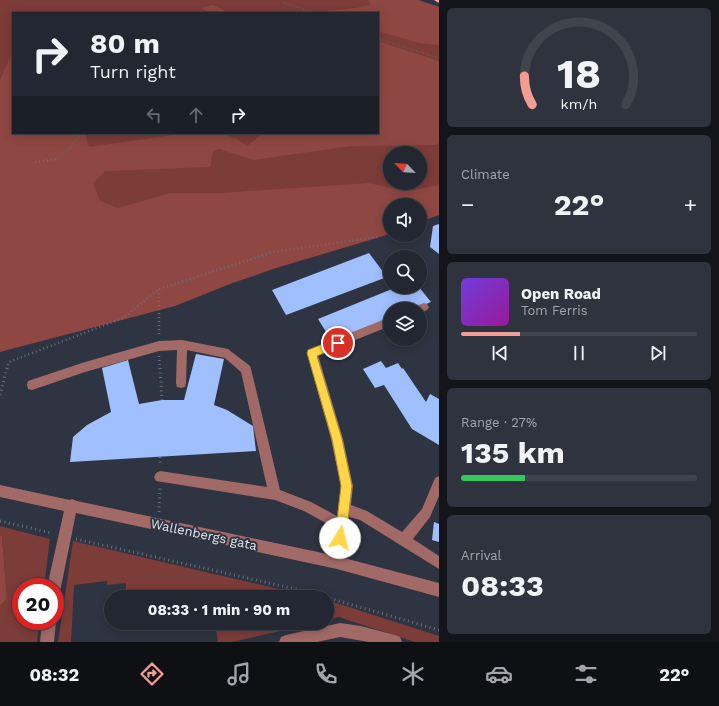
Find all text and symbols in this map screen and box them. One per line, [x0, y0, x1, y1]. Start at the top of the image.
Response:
text: 80 m [90, 27, 160, 60]
icon: right [24, 28, 76, 80]
text: 18 [557, 49, 601, 98]
text: Turn right [90, 61, 176, 82]
text: km/h [561, 96, 597, 112]
icon: left [143, 104, 165, 126]
icon: ahead [185, 104, 207, 126]
icon: right [227, 104, 249, 126]
north arrow [383, 146, 427, 190]
map controls [383, 146, 427, 346]
text: Climate [461, 167, 510, 182]
text: 22° [554, 187, 604, 222]
text: − [461, 192, 474, 217]
text: + [684, 192, 697, 217]
button: sound [383, 198, 427, 242]
button: search [383, 250, 427, 294]
text: Open Road [521, 285, 601, 303]
button: layers [383, 302, 427, 346]
text: Tom Ferris [521, 303, 588, 318]
pin [321, 326, 355, 360]
icon: arrive [327, 332, 349, 354]
icon: previous [489, 342, 511, 364]
icon: pause [568, 342, 590, 364]
icon: next [647, 342, 669, 364]
text: Range · 27% [461, 415, 537, 430]
text: 135 km [461, 435, 565, 470]
street label: Wallenbergs gata [149, 516, 259, 553]
position arrow [319, 517, 361, 559]
text: Arrival [461, 548, 502, 563]
text: 08:33 [461, 568, 544, 603]
speed limit sign: 20 [12, 578, 64, 630]
text: 08:33 · 1 min · 90 m [148, 601, 290, 619]
icon: directions [138, 660, 166, 688]
icon: music [225, 660, 253, 688]
icon: phone [312, 660, 340, 688]
icon: climate [399, 660, 427, 688]
icon: car [485, 660, 513, 688]
icon: filters [572, 660, 600, 688]
text: 08:32 [29, 664, 79, 685]
text: 22° [659, 664, 690, 685]

